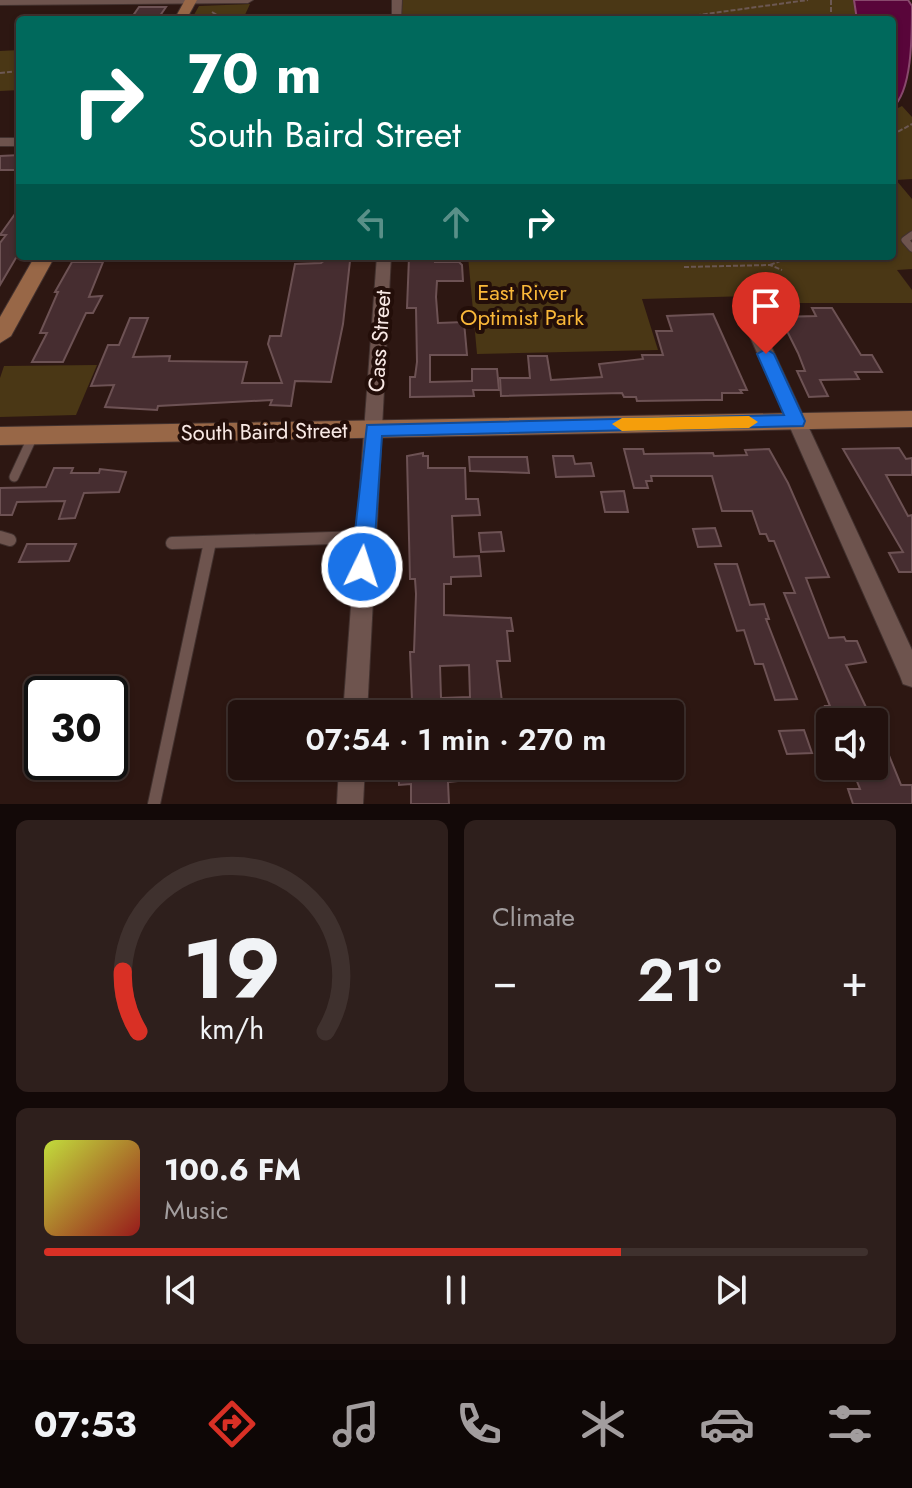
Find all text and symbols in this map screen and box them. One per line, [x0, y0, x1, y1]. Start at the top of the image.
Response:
text: 70 m [188, 33, 322, 114]
icon: right [56, 48, 160, 152]
text: South Baird Street [188, 108, 461, 160]
icon: left [350, 200, 394, 244]
icon: ahead [434, 200, 478, 244]
icon: right [518, 200, 562, 244]
pin [732, 272, 800, 354]
park label: East River Optimist Park [460, 276, 584, 333]
icon: arrive [744, 284, 788, 328]
street label: Cass Street [359, 288, 399, 393]
street label: South Baird Street [180, 414, 348, 448]
position arrow [320, 525, 404, 609]
speed limit sign: 30 [24, 676, 128, 780]
map controls [816, 708, 888, 780]
button: sound [816, 708, 888, 780]
text: 07:54 · 1 min · 270 m [305, 718, 607, 761]
text: Climate [492, 898, 575, 936]
text: 19 [183, 909, 281, 1029]
text: 21° [637, 937, 722, 1024]
text: − [492, 949, 518, 1013]
text: + [841, 949, 868, 1013]
text: km/h [200, 1008, 264, 1050]
text: 100.6 FM [164, 1148, 301, 1191]
text: Music [164, 1191, 228, 1229]
icon: previous [159, 1268, 203, 1312]
icon: pause [434, 1268, 478, 1312]
icon: next [709, 1268, 753, 1312]
icon: directions [204, 1396, 260, 1452]
icon: music [328, 1396, 384, 1452]
icon: phone [451, 1396, 507, 1452]
icon: climate [575, 1396, 631, 1452]
icon: car [699, 1396, 755, 1452]
icon: filters [822, 1396, 878, 1452]
text: 07:53 [34, 1398, 137, 1450]

